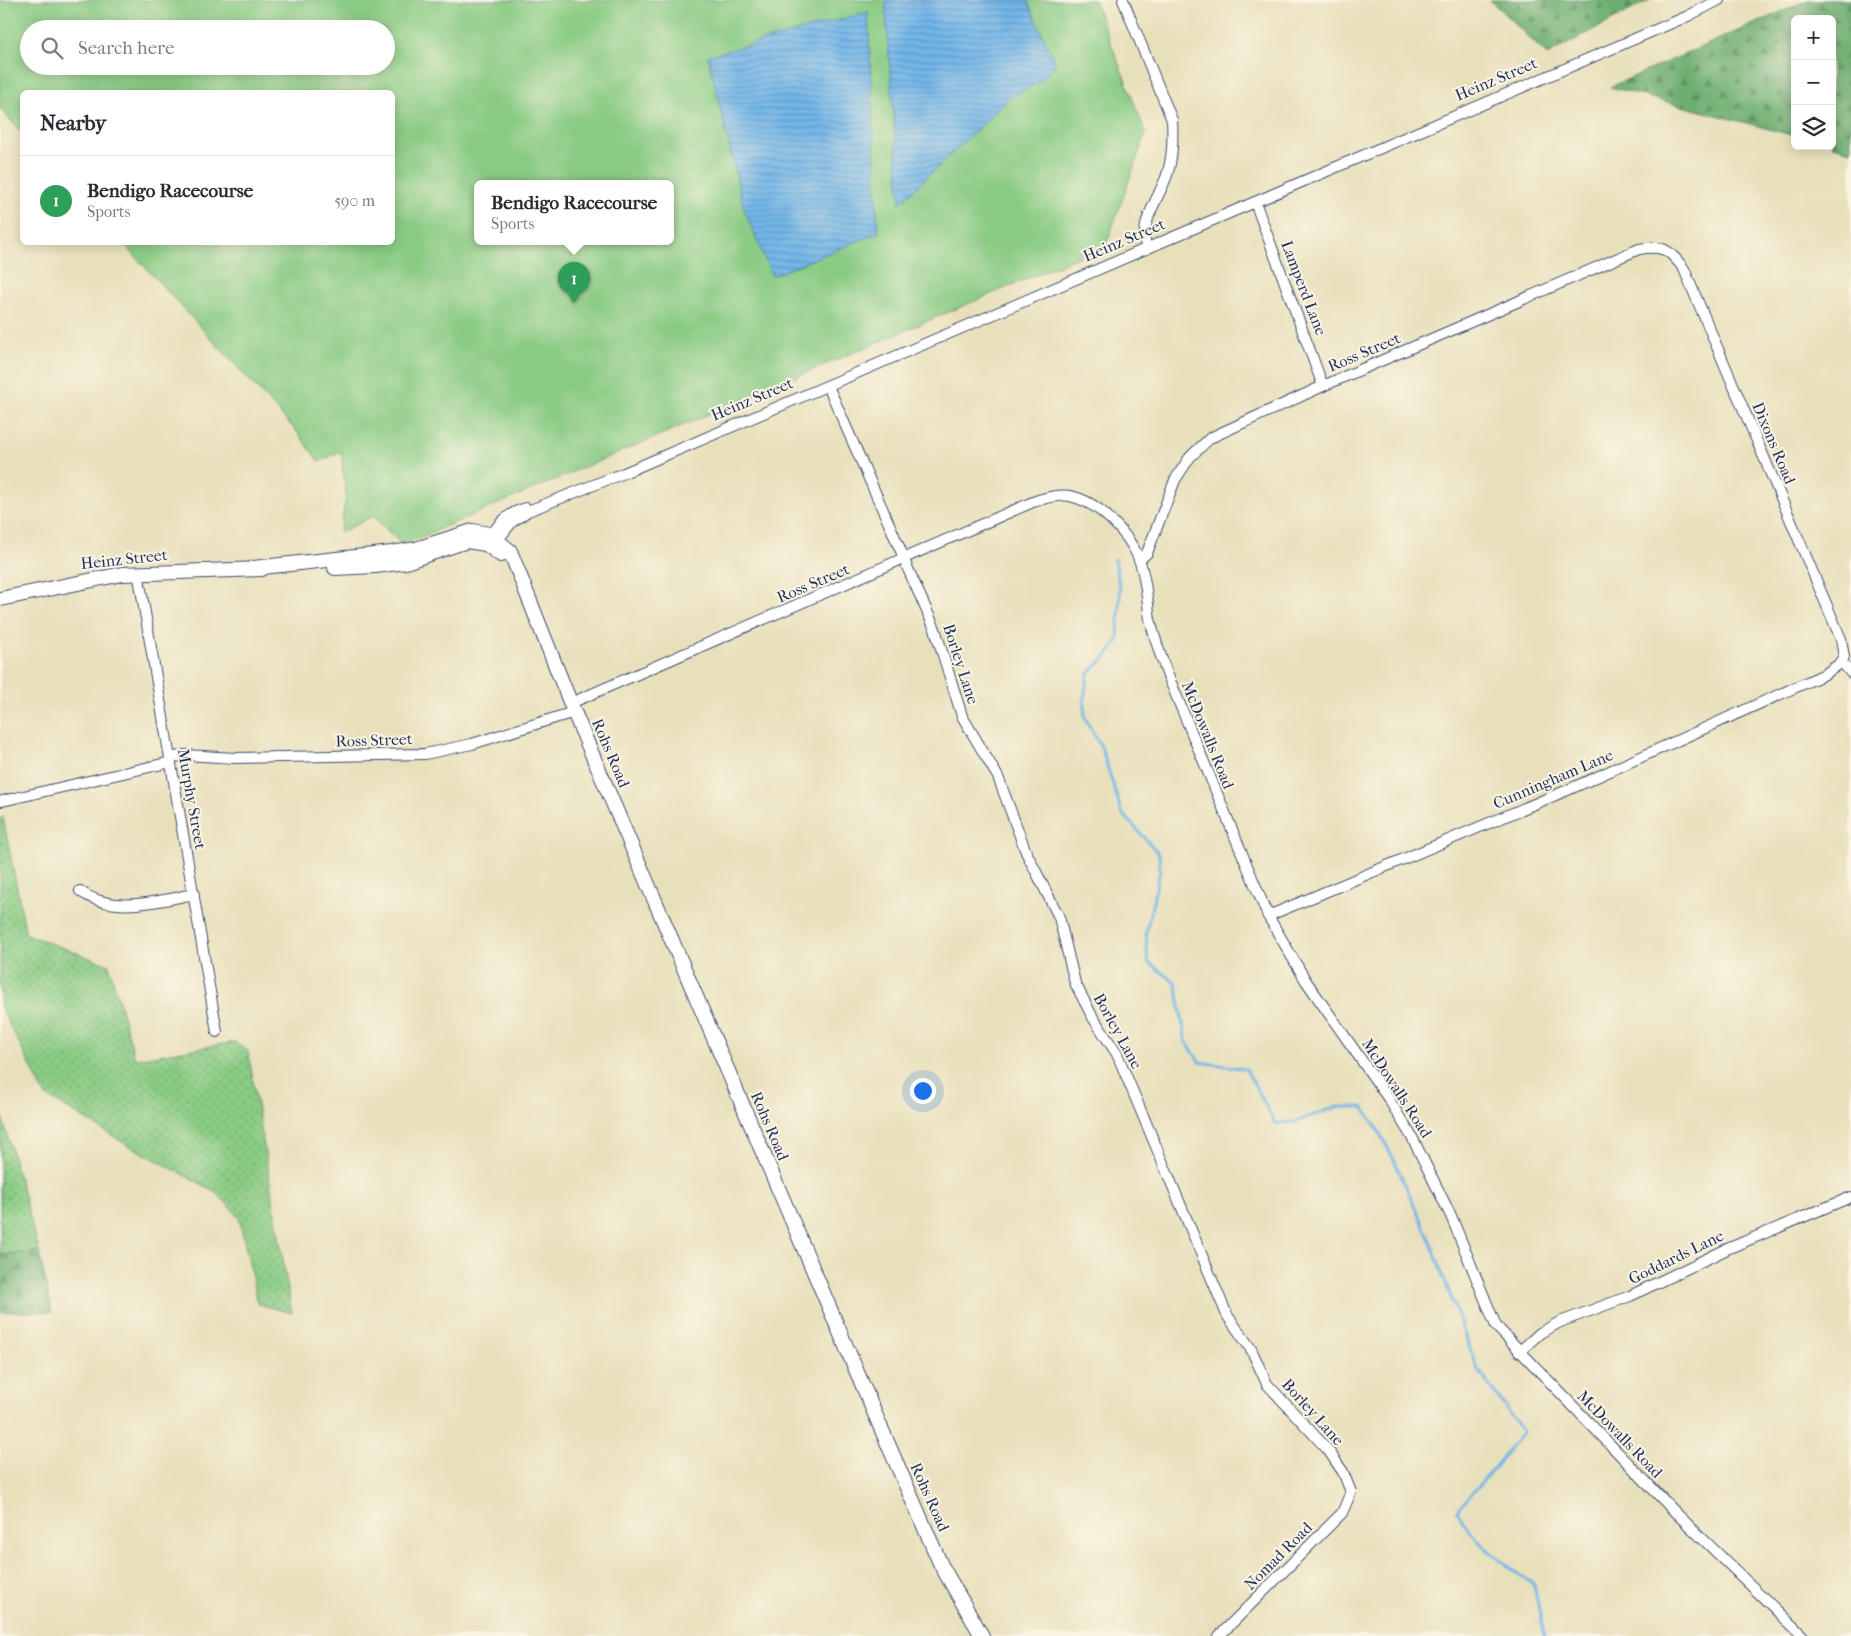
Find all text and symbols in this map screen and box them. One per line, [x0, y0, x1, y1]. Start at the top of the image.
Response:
map controls [1791, 15, 1836, 150]
button: + [1791, 15, 1836, 60]
search box [20, 20, 395, 75]
icon: search [38, 34, 66, 62]
text: Search here [78, 37, 174, 59]
street label: Heinz Street [1452, 53, 1540, 105]
button: − [1791, 60, 1836, 105]
button: layers [1791, 105, 1836, 150]
text: Nearby [40, 111, 106, 135]
text: Bendigo Racecourse [87, 180, 253, 202]
popup [474, 180, 674, 245]
text: 1 [53, 191, 59, 210]
text: 590 m [334, 191, 375, 210]
text: Bendigo Racecourse [491, 192, 657, 214]
text: Sports [87, 202, 130, 221]
text: Sports [491, 214, 534, 233]
street label: Heinz Street [1080, 214, 1168, 266]
street label: Lamperd Lane [1277, 238, 1331, 338]
pin: 1 [558, 262, 590, 303]
street label: Ross Street [1325, 328, 1403, 376]
street label: Heinz Street [708, 373, 796, 425]
street label: Dixons Road [1748, 399, 1800, 487]
street label: Heinz Street [80, 545, 169, 573]
street label: Ross Street [774, 559, 852, 607]
street label: Borley Lane [939, 621, 983, 707]
street label: McDowalls Road [1178, 678, 1238, 792]
street label: Rohs Road [588, 716, 634, 791]
street label: Ross Street [335, 729, 413, 751]
street label: Cunningham Lane [1490, 745, 1616, 813]
street label: Murphy Street [174, 747, 210, 851]
street label: Borley Lane [1090, 990, 1147, 1072]
street label: McDowalls Road [1358, 1035, 1436, 1141]
your location [910, 1078, 936, 1104]
street label: Rohs Road [747, 1089, 793, 1164]
street label: Goddards Lane [1625, 1226, 1727, 1288]
street label: Borley Lane [1278, 1375, 1348, 1449]
street label: McDowalls Road [1573, 1386, 1667, 1482]
street label: Rohs Road [906, 1460, 954, 1535]
street label: Nomad Road [1240, 1518, 1316, 1594]

